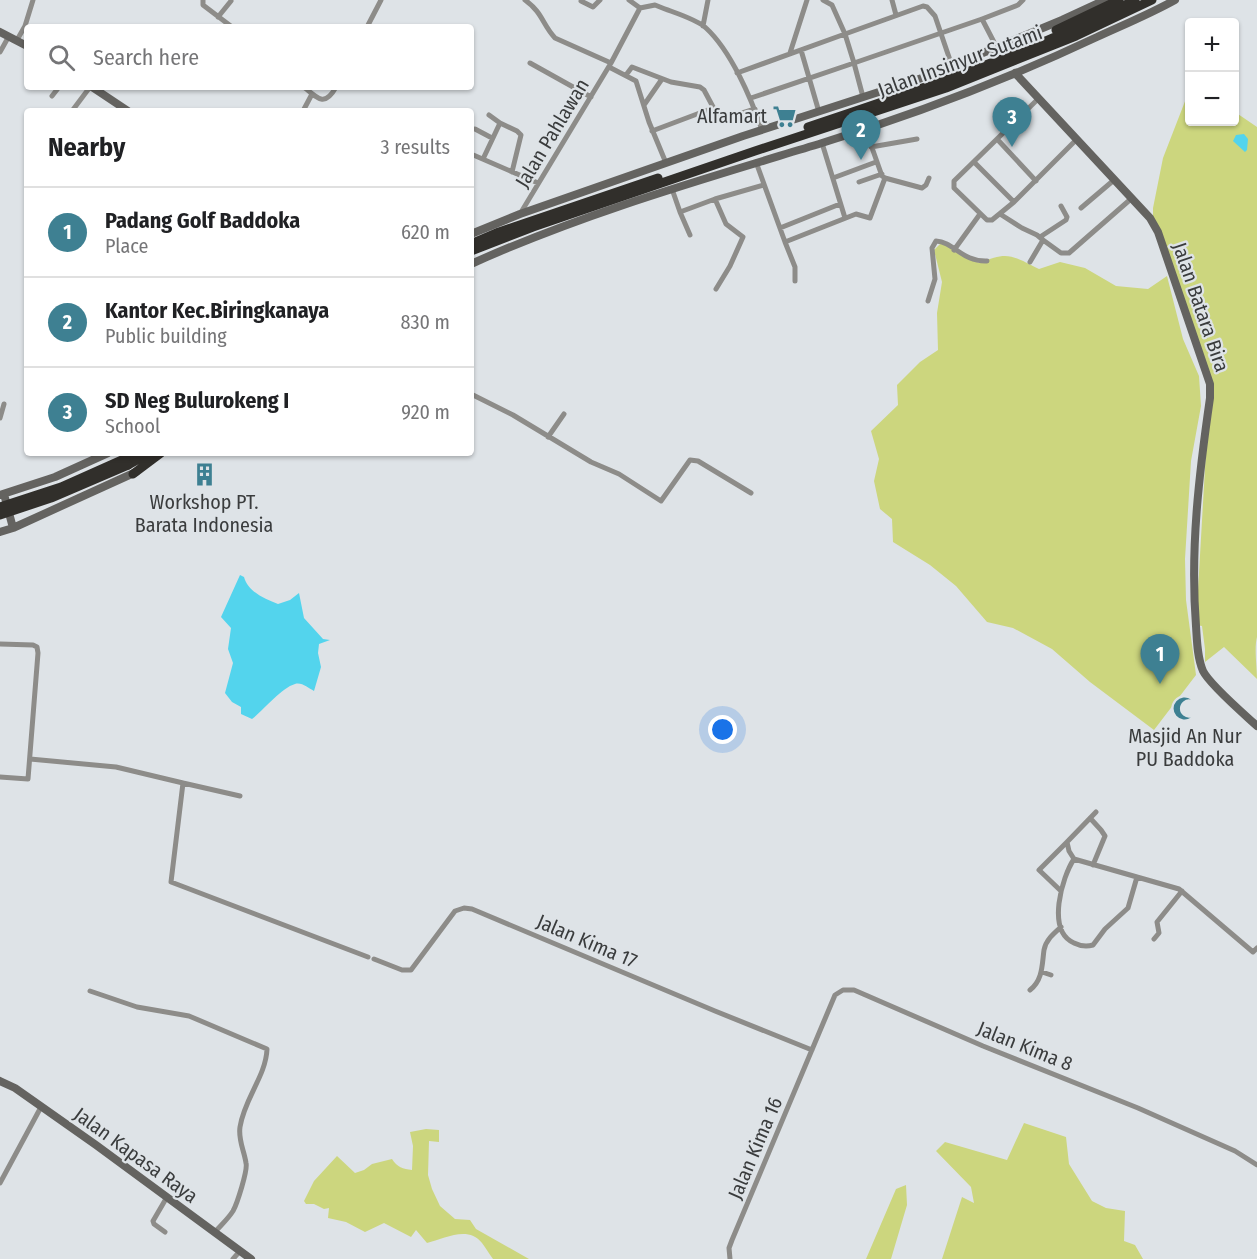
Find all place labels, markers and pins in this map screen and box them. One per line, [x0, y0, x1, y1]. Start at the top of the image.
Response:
pin: 3 [992, 98, 1032, 147]
supermarket icon: Alfamart [772, 103, 798, 129]
place label: Alfamart [697, 104, 767, 128]
pin: 2 [842, 110, 880, 160]
building icon: Workshop PT. Barata Indonesia [191, 461, 217, 487]
place label: Workshop PT. Barata Indonesia [135, 490, 273, 537]
pin: 1 [1140, 634, 1180, 684]
mosque icon: Masjid An Nur PU Baddoka [1172, 695, 1198, 721]
place label: Masjid An Nur PU Baddoka [1128, 724, 1242, 771]

